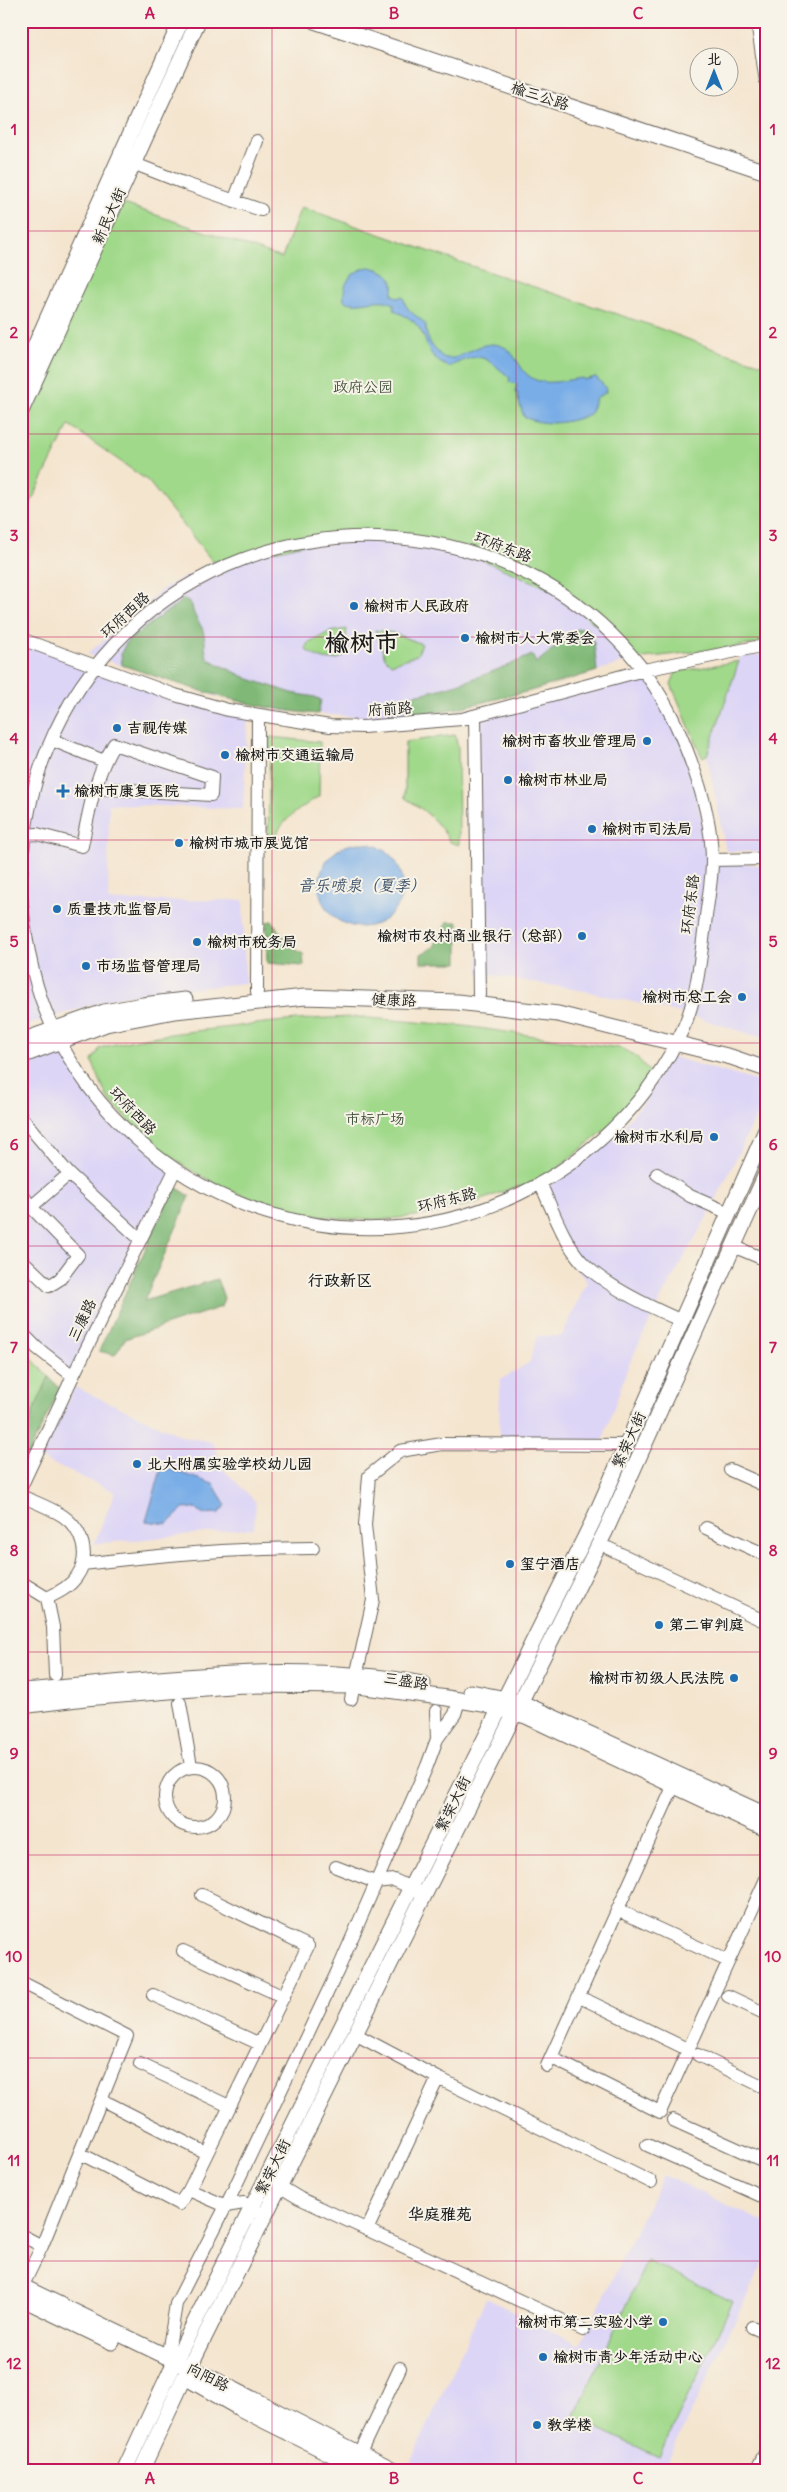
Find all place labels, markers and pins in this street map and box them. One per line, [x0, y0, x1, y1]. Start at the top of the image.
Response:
place label: 榆树市人民政府 [364, 596, 469, 615]
marker: 榆树市人民政府 [348, 600, 360, 612]
place label: 榆树市人大常委会 [475, 628, 595, 647]
marker: 榆树市人大常委会 [459, 632, 471, 644]
place label: 吉视传媒 [127, 718, 188, 737]
marker: 吉视传媒 [111, 722, 123, 734]
place label: 榆树市畜牧业管理局 [502, 731, 637, 750]
marker: 榆树市畜牧业管理局 [641, 735, 653, 747]
place label: 榆树市交通运输局 [235, 745, 355, 764]
marker: 榆树市交通运输局 [219, 749, 231, 761]
place label: 榆树市林业局 [518, 770, 608, 789]
marker: 榆树市林业局 [502, 774, 514, 786]
place label: 榆树市康复医院 [74, 781, 179, 800]
marker: 榆树市康复医院 [56, 784, 70, 798]
place label: 榆树市司法局 [602, 819, 692, 838]
marker: 榆树市司法局 [586, 823, 598, 835]
place label: 榆树市城市展览馆 [189, 833, 309, 852]
marker: 榆树市城市展览馆 [173, 837, 185, 849]
place label: 质量技术监督局 [67, 899, 172, 918]
marker: 质量技术监督局 [51, 903, 63, 915]
place label: 榆树市农村商业银行（总部） [377, 926, 572, 945]
marker: 榆树市农村商业银行（总部） [576, 930, 588, 942]
place label: 榆树市税务局 [207, 932, 297, 951]
marker: 榆树市税务局 [191, 936, 203, 948]
place label: 市场监督管理局 [96, 956, 201, 975]
marker: 市场监督管理局 [80, 960, 92, 972]
place label: 榆树市总工会 [642, 987, 732, 1006]
marker: 榆树市总工会 [736, 991, 748, 1003]
place label: 榆树市水利局 [614, 1127, 704, 1146]
marker: 榆树市水利局 [708, 1131, 720, 1143]
place label: 北大附属实验学校幼儿园 [147, 1454, 312, 1473]
marker: 北大附属实验学校幼儿园 [131, 1458, 143, 1470]
place label: 玺宁酒店 [520, 1554, 580, 1573]
marker: 玺宁酒店 [504, 1558, 516, 1570]
place label: 第二审判庭 [669, 1615, 744, 1634]
marker: 第二审判庭 [653, 1619, 665, 1631]
place label: 榆树市初级人民法院 [589, 1668, 724, 1687]
marker: 榆树市初级人民法院 [728, 1672, 740, 1684]
place label: 榆树市第二实验小学 [518, 2312, 653, 2331]
marker: 榆树市第二实验小学 [657, 2316, 669, 2328]
place label: 榆树市青少年活动中心 [553, 2347, 703, 2366]
marker: 榆树市青少年活动中心 [537, 2351, 549, 2363]
place label: 教学楼 [547, 2415, 592, 2434]
marker: 教学楼 [531, 2419, 543, 2431]

